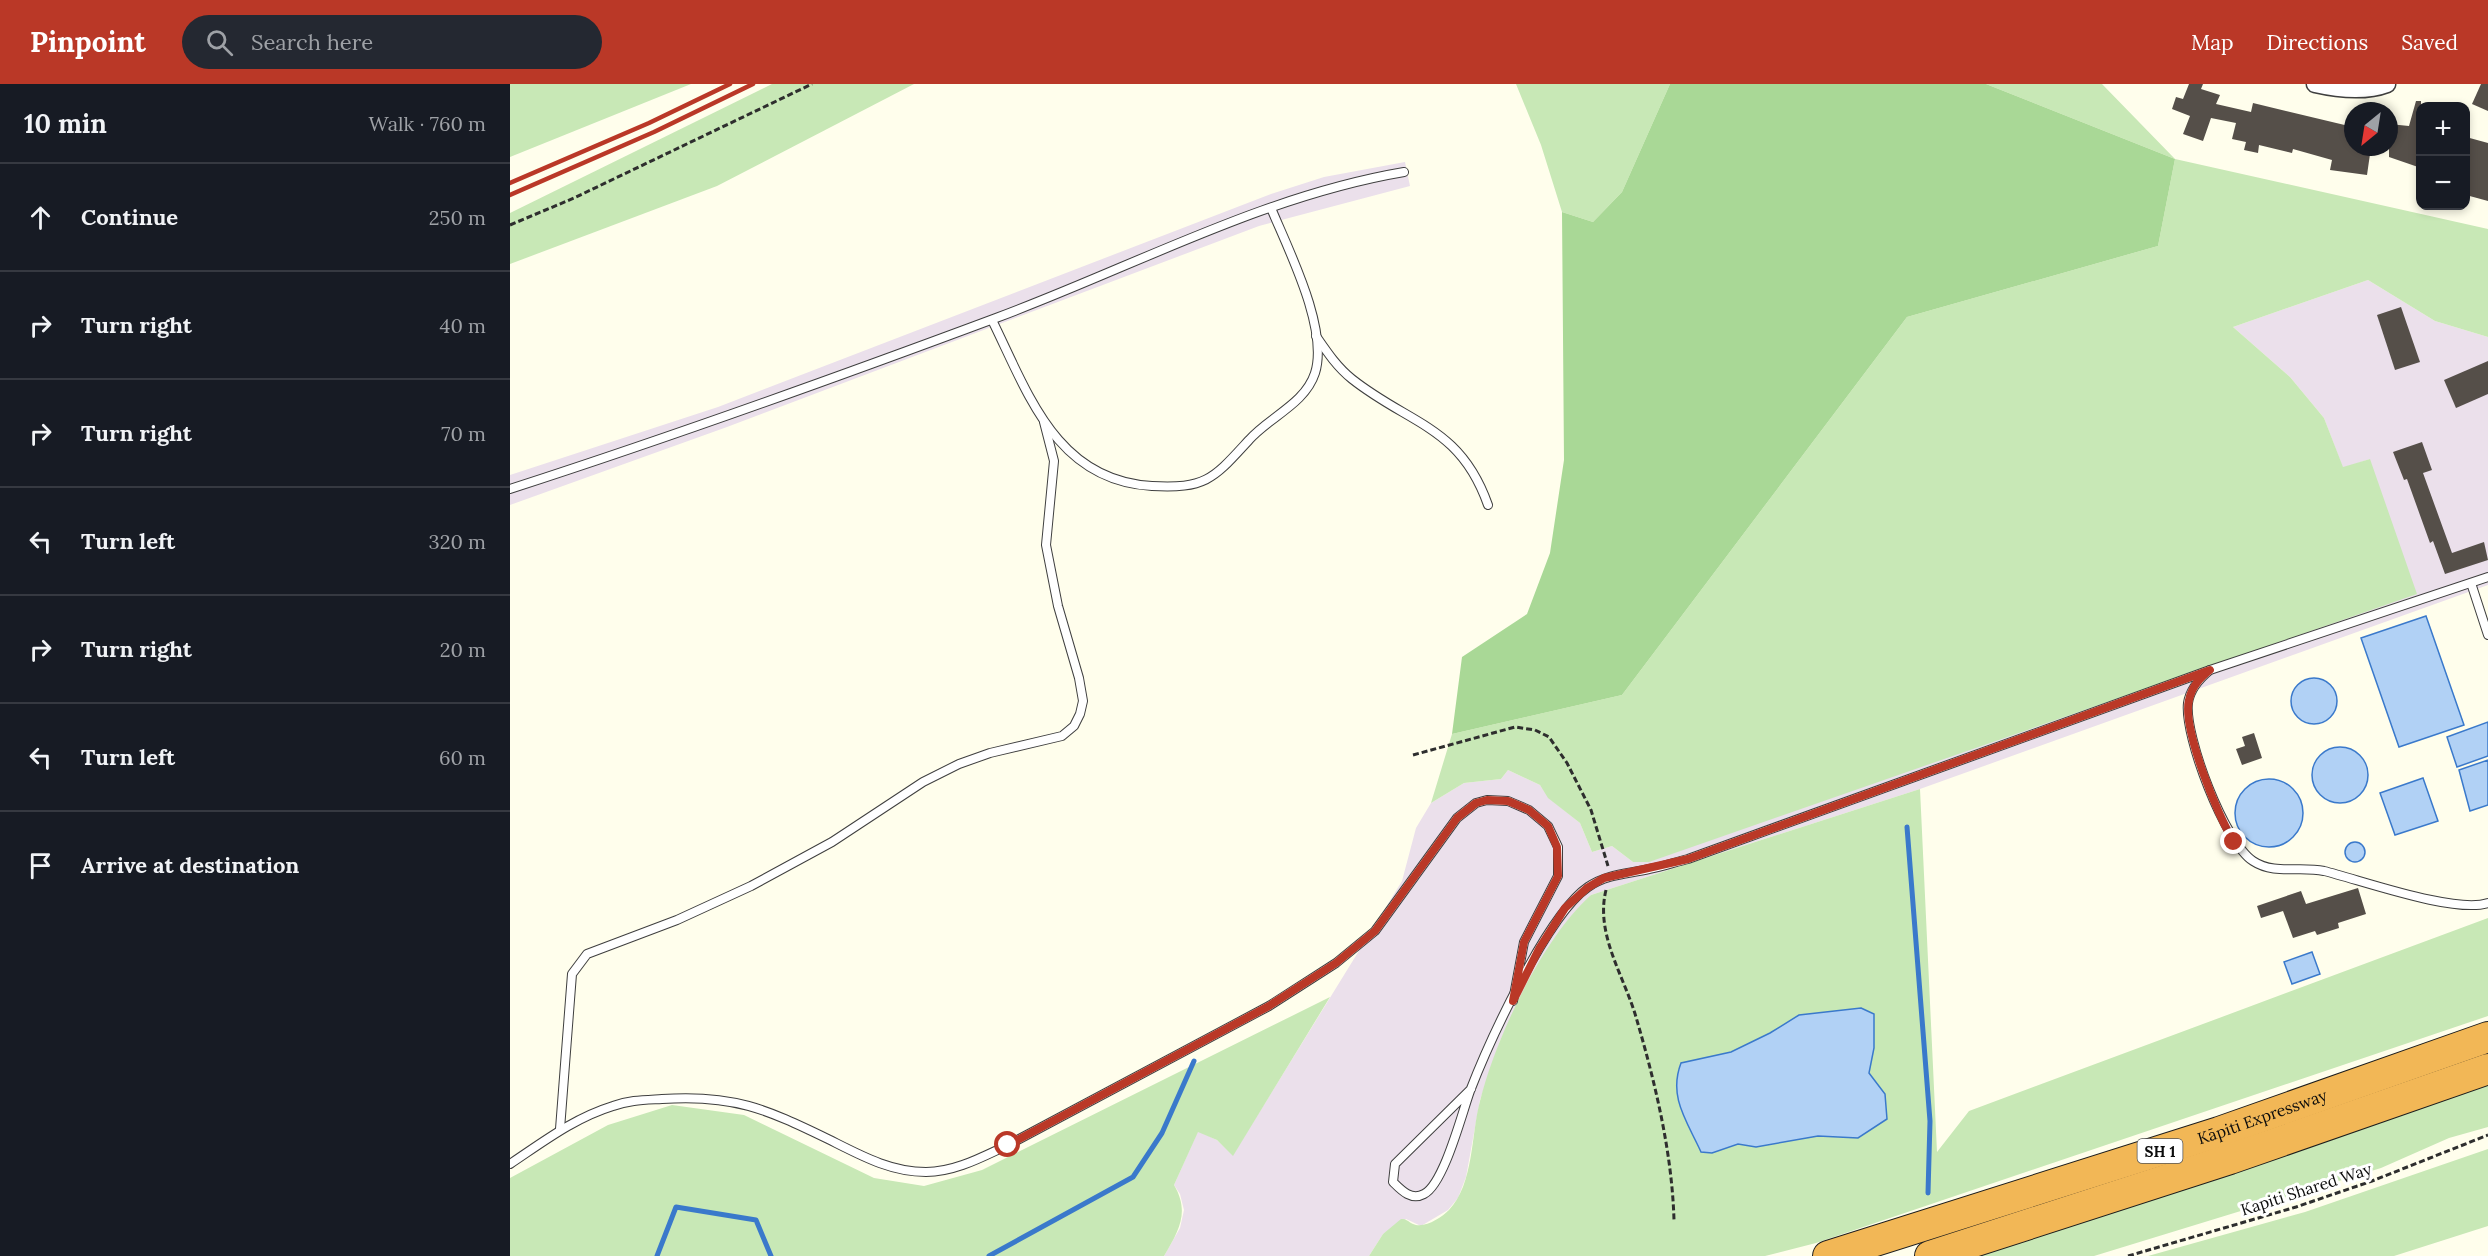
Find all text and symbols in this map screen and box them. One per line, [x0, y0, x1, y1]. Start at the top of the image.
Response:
search box [182, 15, 602, 69]
text: Pinpoint [30, 24, 146, 60]
icon: search [203, 26, 236, 59]
text: Search here [251, 28, 373, 56]
text: Map [2191, 29, 2234, 56]
text: Directions [2267, 29, 2368, 56]
text: Saved [2401, 29, 2458, 56]
north arrow [2344, 102, 2398, 156]
map controls [2416, 102, 2470, 210]
button: + [2416, 102, 2470, 156]
text: 10 min [24, 107, 107, 140]
text: Walk · 760 m [369, 111, 486, 136]
button: − [2416, 156, 2470, 210]
icon: ahead [24, 201, 57, 234]
text: Continue [81, 203, 178, 231]
text: 250 m [429, 205, 486, 230]
icon: right [24, 309, 57, 342]
text: Turn right [81, 311, 192, 339]
text: 40 m [440, 313, 486, 338]
icon: right [24, 417, 57, 450]
text: Turn right [81, 419, 192, 447]
text: 70 m [441, 421, 486, 446]
icon: left [24, 525, 57, 558]
text: Turn left [81, 527, 175, 555]
text: 320 m [429, 529, 486, 554]
icon: right [24, 633, 57, 666]
text: Turn right [81, 635, 192, 663]
text: 20 m [440, 637, 486, 662]
icon: left [24, 741, 57, 774]
text: Turn left [81, 743, 175, 771]
text: 60 m [439, 745, 486, 770]
route end [2220, 828, 2246, 854]
icon: arrive [24, 849, 57, 882]
text: Arrive at destination [81, 851, 299, 879]
street label: Kāpiti Expressway [2195, 1084, 2330, 1148]
route start [994, 1131, 1020, 1157]
road number: SH 1 [2138, 1139, 2182, 1163]
street label: Kapiti Shared Way [2238, 1158, 2374, 1220]

